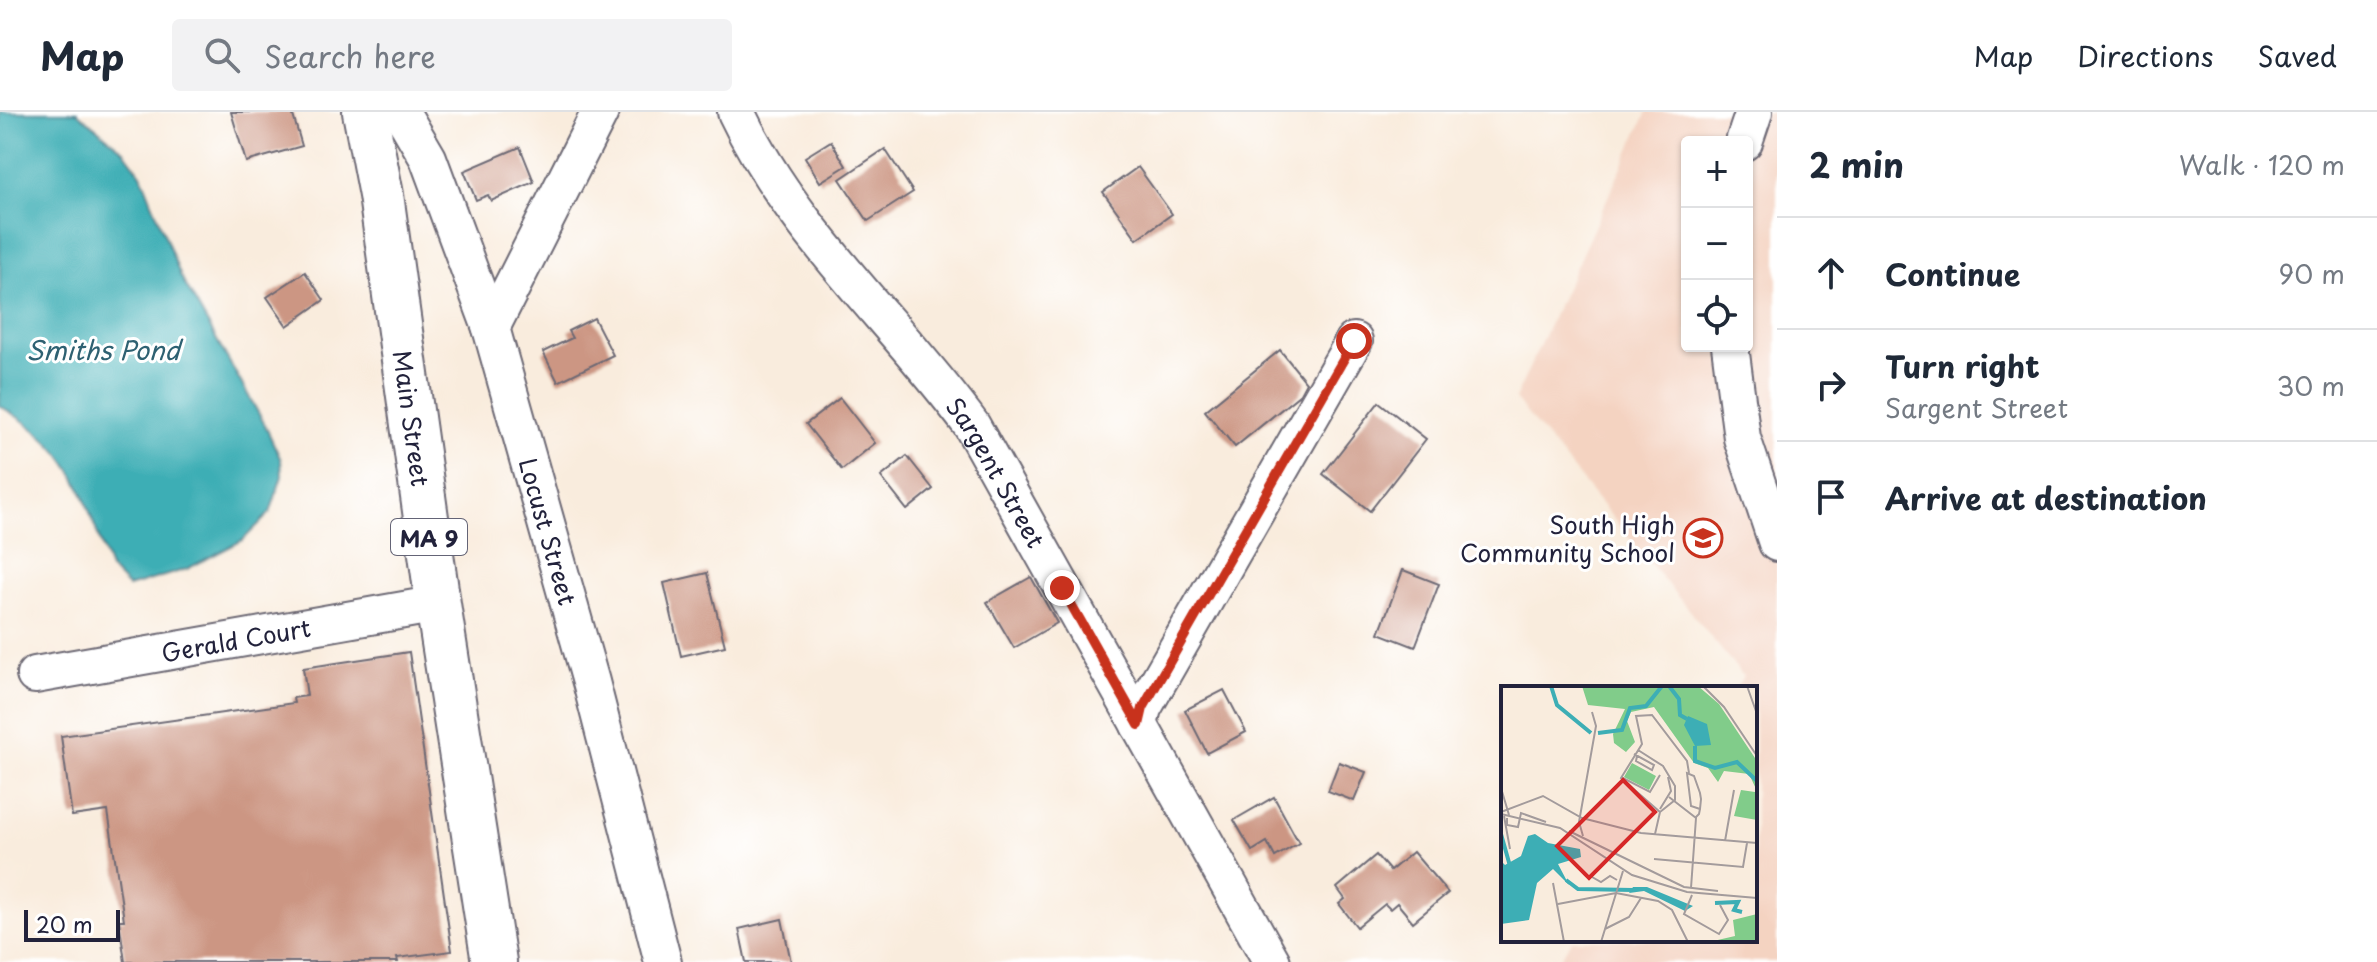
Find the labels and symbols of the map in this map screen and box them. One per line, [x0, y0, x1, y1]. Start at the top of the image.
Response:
route start [1336, 323, 1372, 359]
water label: Smiths Pond [26, 330, 184, 369]
street label: Main Street [385, 348, 439, 489]
street label: Sargent Street [938, 389, 1055, 554]
street label: Locust Street [511, 454, 586, 609]
place label: South High Community School [1460, 506, 1675, 570]
school or university icon: South High Community School [1682, 517, 1724, 559]
road number: MA 9 [391, 519, 467, 555]
route end [1044, 570, 1080, 606]
street label: Gerald Court [158, 609, 314, 670]
inset map [1501, 686, 1757, 942]
scale bar [24, 906, 120, 942]

